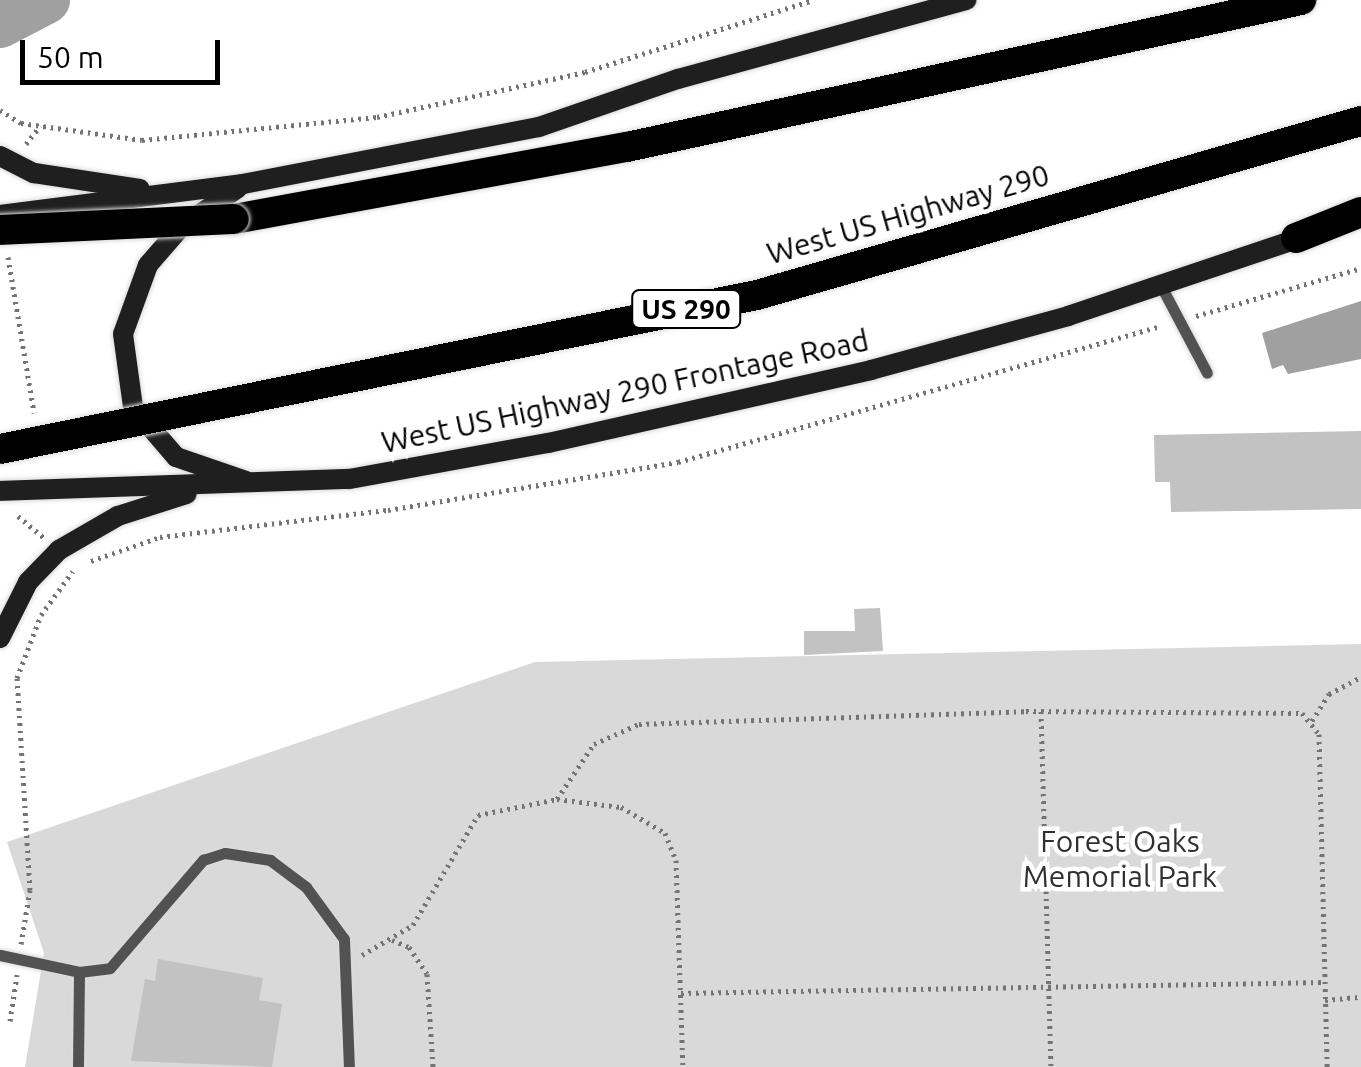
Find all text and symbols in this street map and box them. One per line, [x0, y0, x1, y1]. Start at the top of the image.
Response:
scale bar [25, 20, 225, 82]
text: 50 m [37, 40, 104, 74]
street label: West US Highway 290 [763, 156, 1053, 272]
road number: US 290 [631, 286, 741, 332]
street label: West US Highway 290 Frontage Road [378, 322, 872, 460]
park label: Forest Oaks Memorial Park [1023, 823, 1217, 894]

